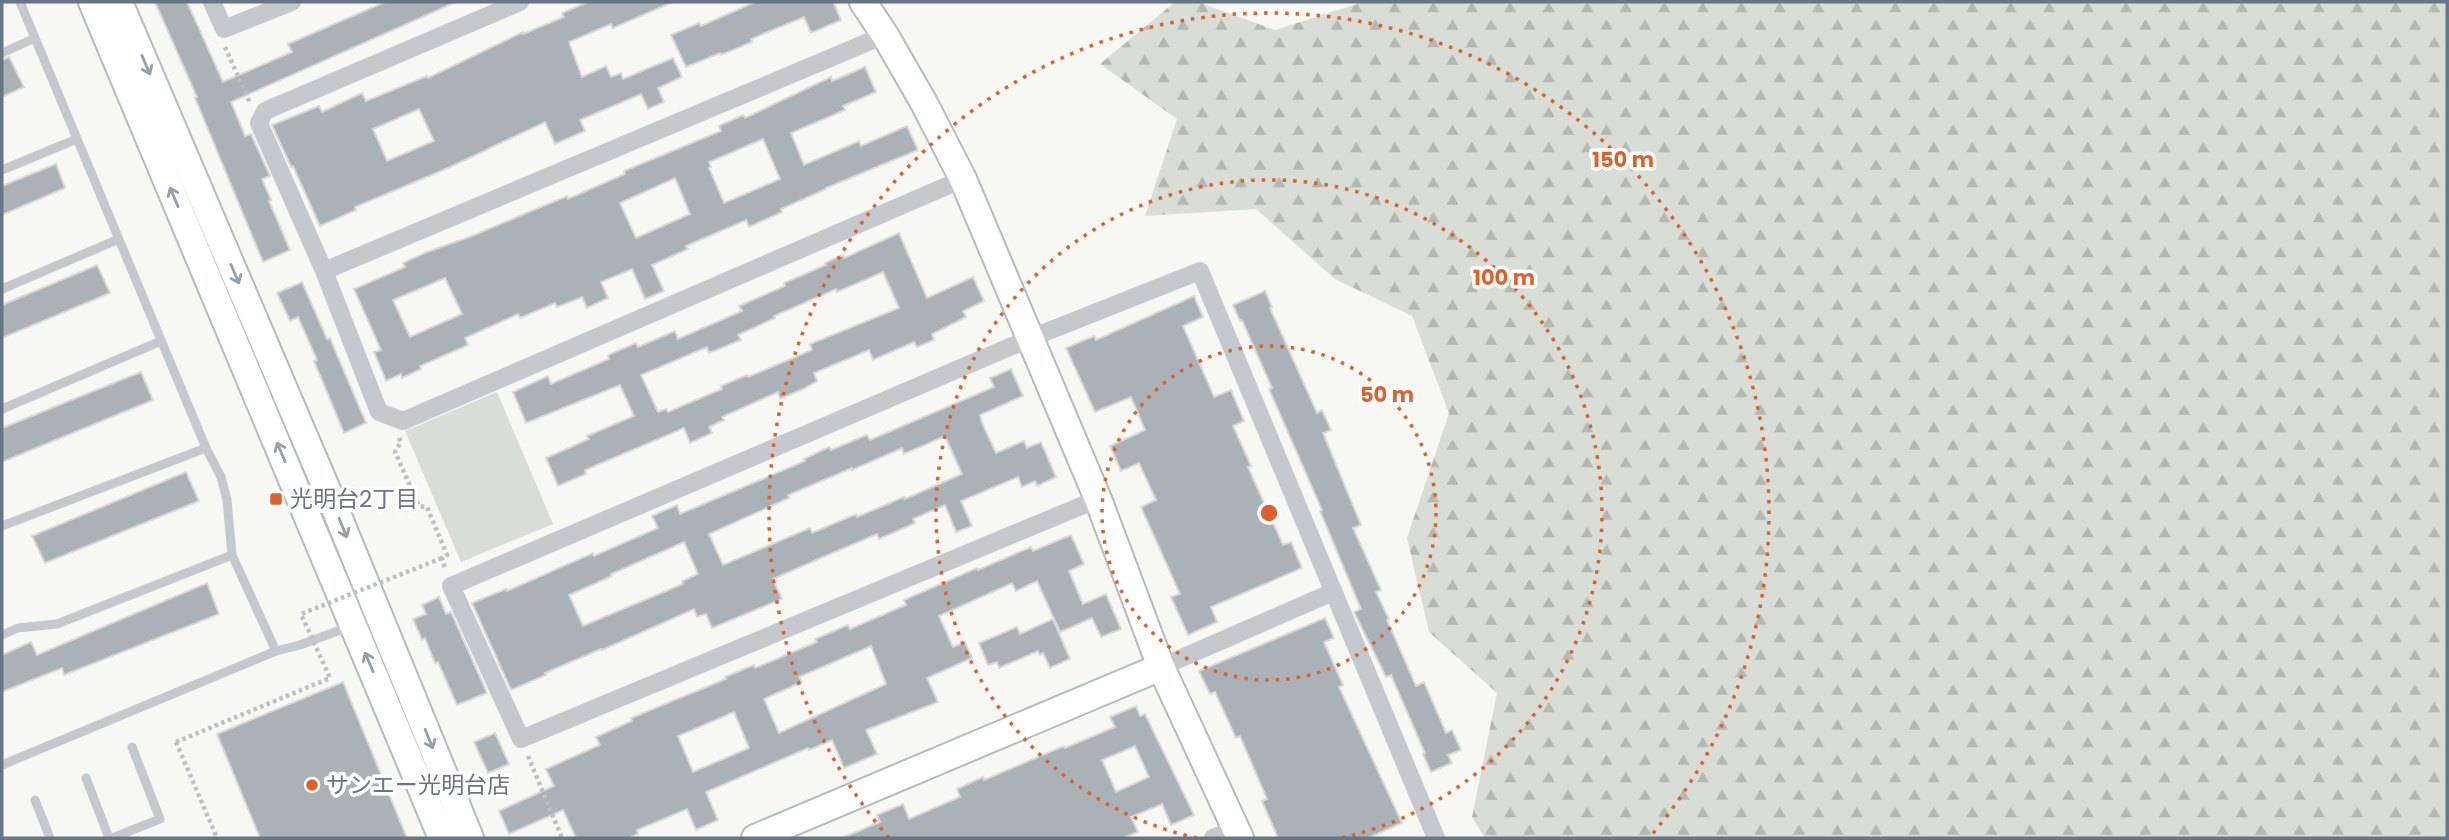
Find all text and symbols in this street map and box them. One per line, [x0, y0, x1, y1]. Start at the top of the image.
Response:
one-way arrow [140, 53, 153, 75]
text: 150 m [1592, 145, 1654, 174]
one-way arrow [167, 187, 180, 209]
one-way arrow [229, 262, 242, 284]
text: 100 m [1473, 263, 1535, 292]
text: 50 m [1360, 380, 1414, 409]
one-way arrow [274, 442, 287, 464]
place label: 光明台2丁目 [290, 483, 418, 515]
marker: 光明台2丁目 [268, 491, 284, 507]
centre of rings [1257, 501, 1281, 525]
one-way arrow [338, 517, 351, 539]
one-way arrow [362, 652, 375, 674]
one-way arrow [424, 727, 437, 749]
place label: サンエー光明台店 [326, 769, 510, 801]
marker: サンエー光明台店 [304, 777, 320, 793]

